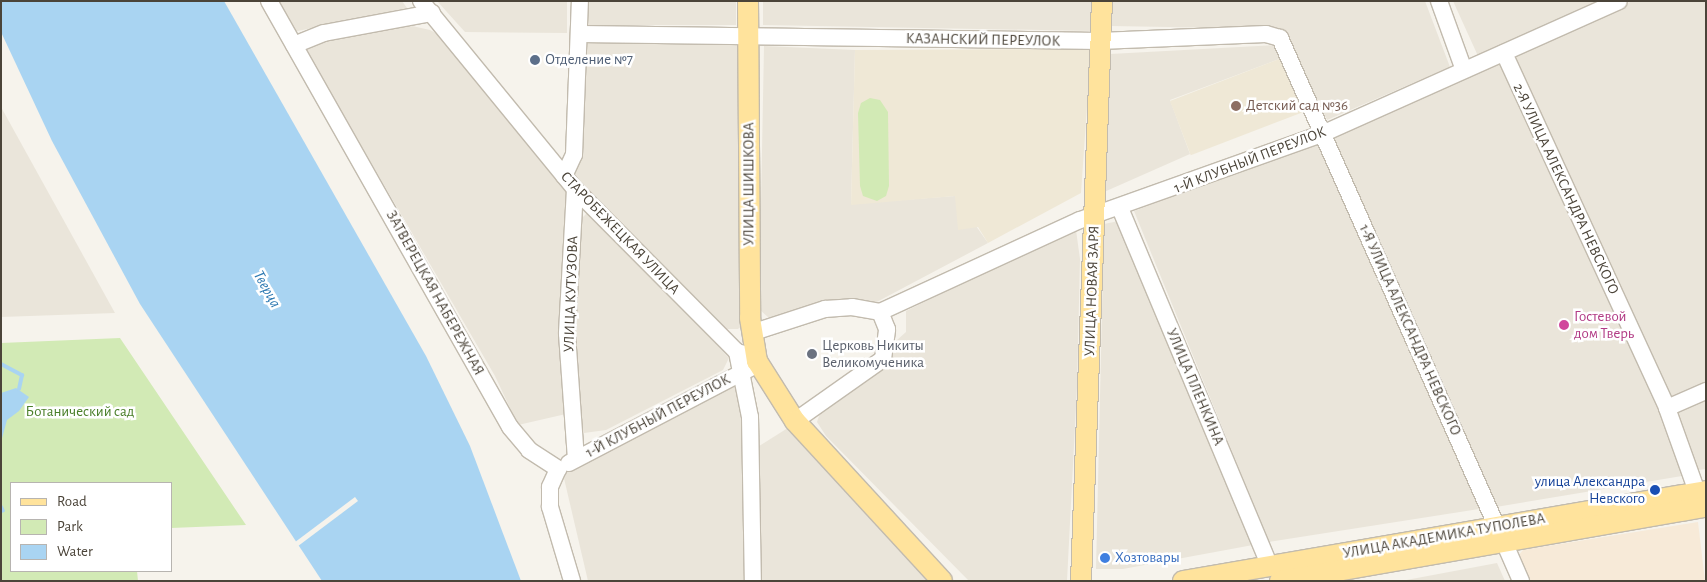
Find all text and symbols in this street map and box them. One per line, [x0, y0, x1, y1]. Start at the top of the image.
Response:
street label: КАЗАНСКИЙ ПЕРЕУЛОК [906, 30, 1060, 50]
place label: Отделение №7 [545, 51, 633, 69]
marker: Отделение №7 [529, 54, 541, 66]
street label: 2-Я УЛИЦА АЛЕКСАНДРА НЕВСКОГО [1509, 81, 1623, 297]
place label: Детский сад №36 [1246, 97, 1348, 115]
marker: Детский сад №36 [1230, 100, 1242, 112]
street label: УЛИЦА ШИШКОВА [740, 122, 758, 246]
street label: 1-Й КЛУБНЫЙ ПЕРЕУЛОК [1172, 123, 1328, 197]
street label: СТАРОБЕЖЕЦКАЯ УЛИЦА [557, 168, 683, 298]
street label: ЗАТВЕРЕЦКАЯ НАБЕРЕЖНАЯ [382, 207, 488, 379]
street label: 1-Я УЛИЦА АЛЕКСАНДРА НЕВСКОГО [1355, 222, 1465, 438]
street label: УЛИЦА НОВАЯ ЗАРЯ [1081, 225, 1103, 357]
street label: УЛИЦА КУТУЗОВА [560, 235, 582, 353]
water label: Тверца [249, 267, 285, 311]
place label: Гостевой дом Тверь [1574, 307, 1634, 342]
marker: Гостевой дом Тверь [1558, 319, 1570, 331]
street label: УЛИЦА ПЛЕНКИНА [1162, 326, 1228, 448]
place label: Церковь Никиты Великомученика [822, 336, 924, 371]
marker: Церковь Никиты Великомученика [806, 348, 818, 360]
street label: 1-Й КЛУБНЫЙ ПЕРЕУЛОК [583, 370, 733, 462]
park label: Ботанический сад [26, 403, 134, 421]
place label: улица Александра Невского [1535, 472, 1645, 507]
legend [10, 482, 172, 572]
marker: улица Александра Невского [1649, 484, 1661, 496]
text: Road [57, 494, 87, 509]
street label: УЛИЦА АКАДЕМИКА ТУПОЛЕВА [1341, 509, 1547, 563]
text: Park [57, 519, 83, 534]
text: Water [57, 544, 93, 559]
place label: Хозтовары [1115, 549, 1180, 567]
marker: Хозтовары [1099, 552, 1111, 564]

